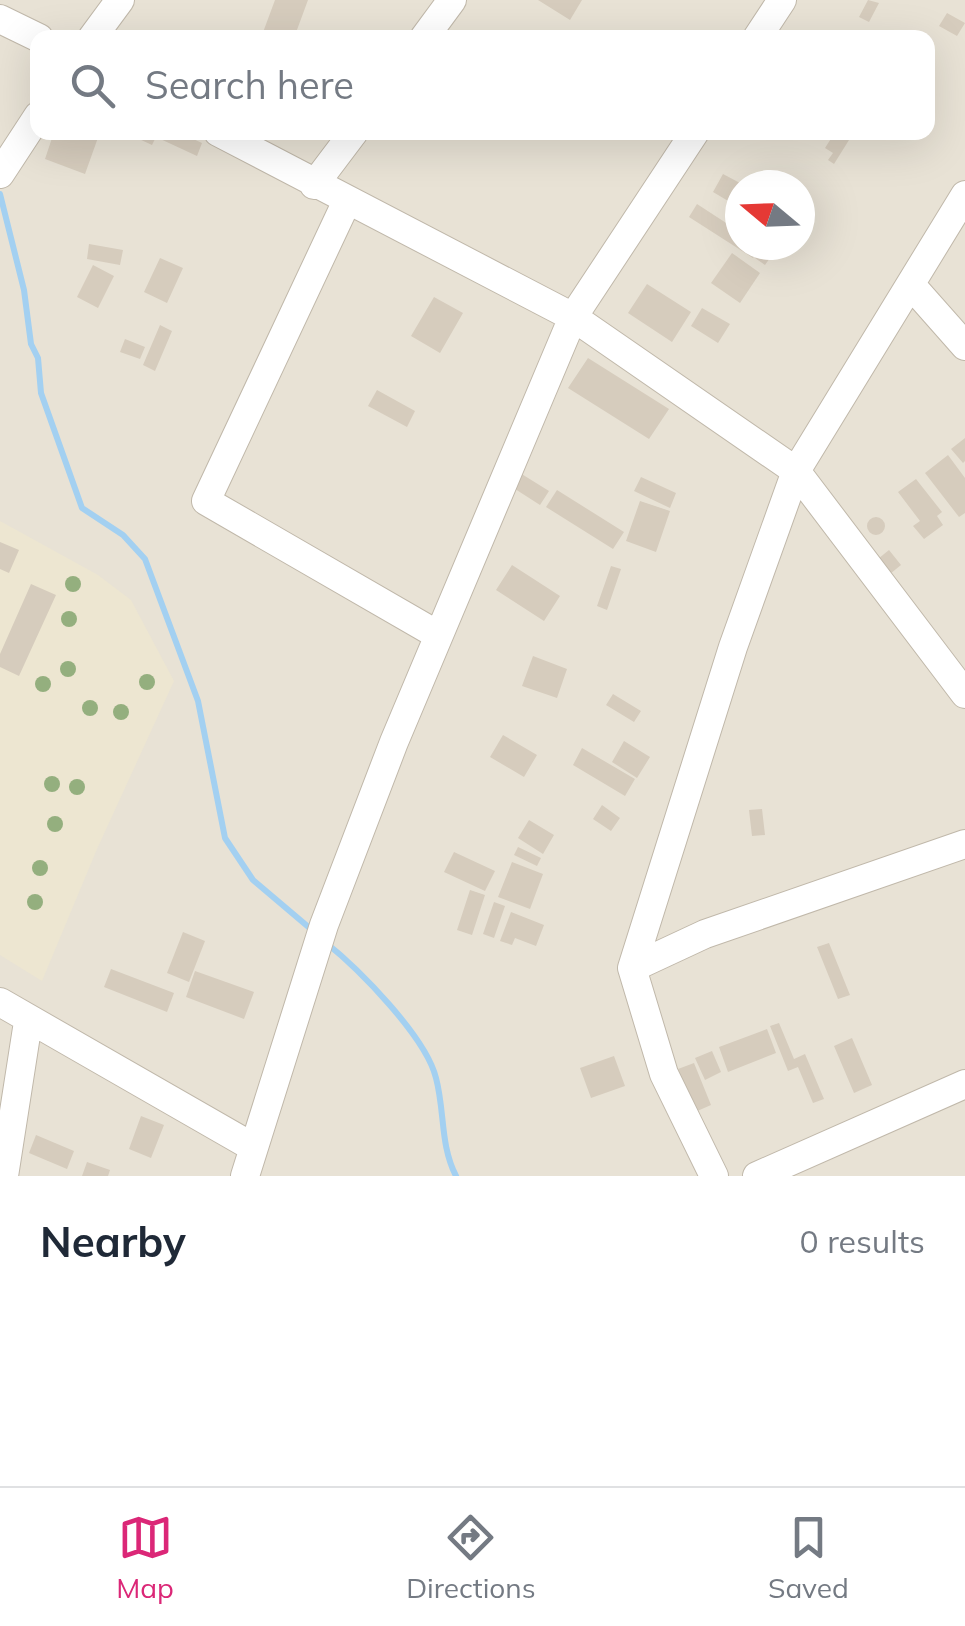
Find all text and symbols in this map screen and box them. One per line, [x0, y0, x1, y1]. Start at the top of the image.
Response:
search box [30, 30, 935, 140]
icon: search [65, 58, 120, 113]
text: Search here [145, 61, 354, 109]
north arrow [725, 170, 815, 260]
text: Nearby [40, 1215, 186, 1268]
text: 0 results [800, 1221, 925, 1261]
tab: Map [116, 1510, 174, 1605]
tab: Directions [406, 1510, 536, 1605]
tab: Saved [768, 1510, 849, 1605]

